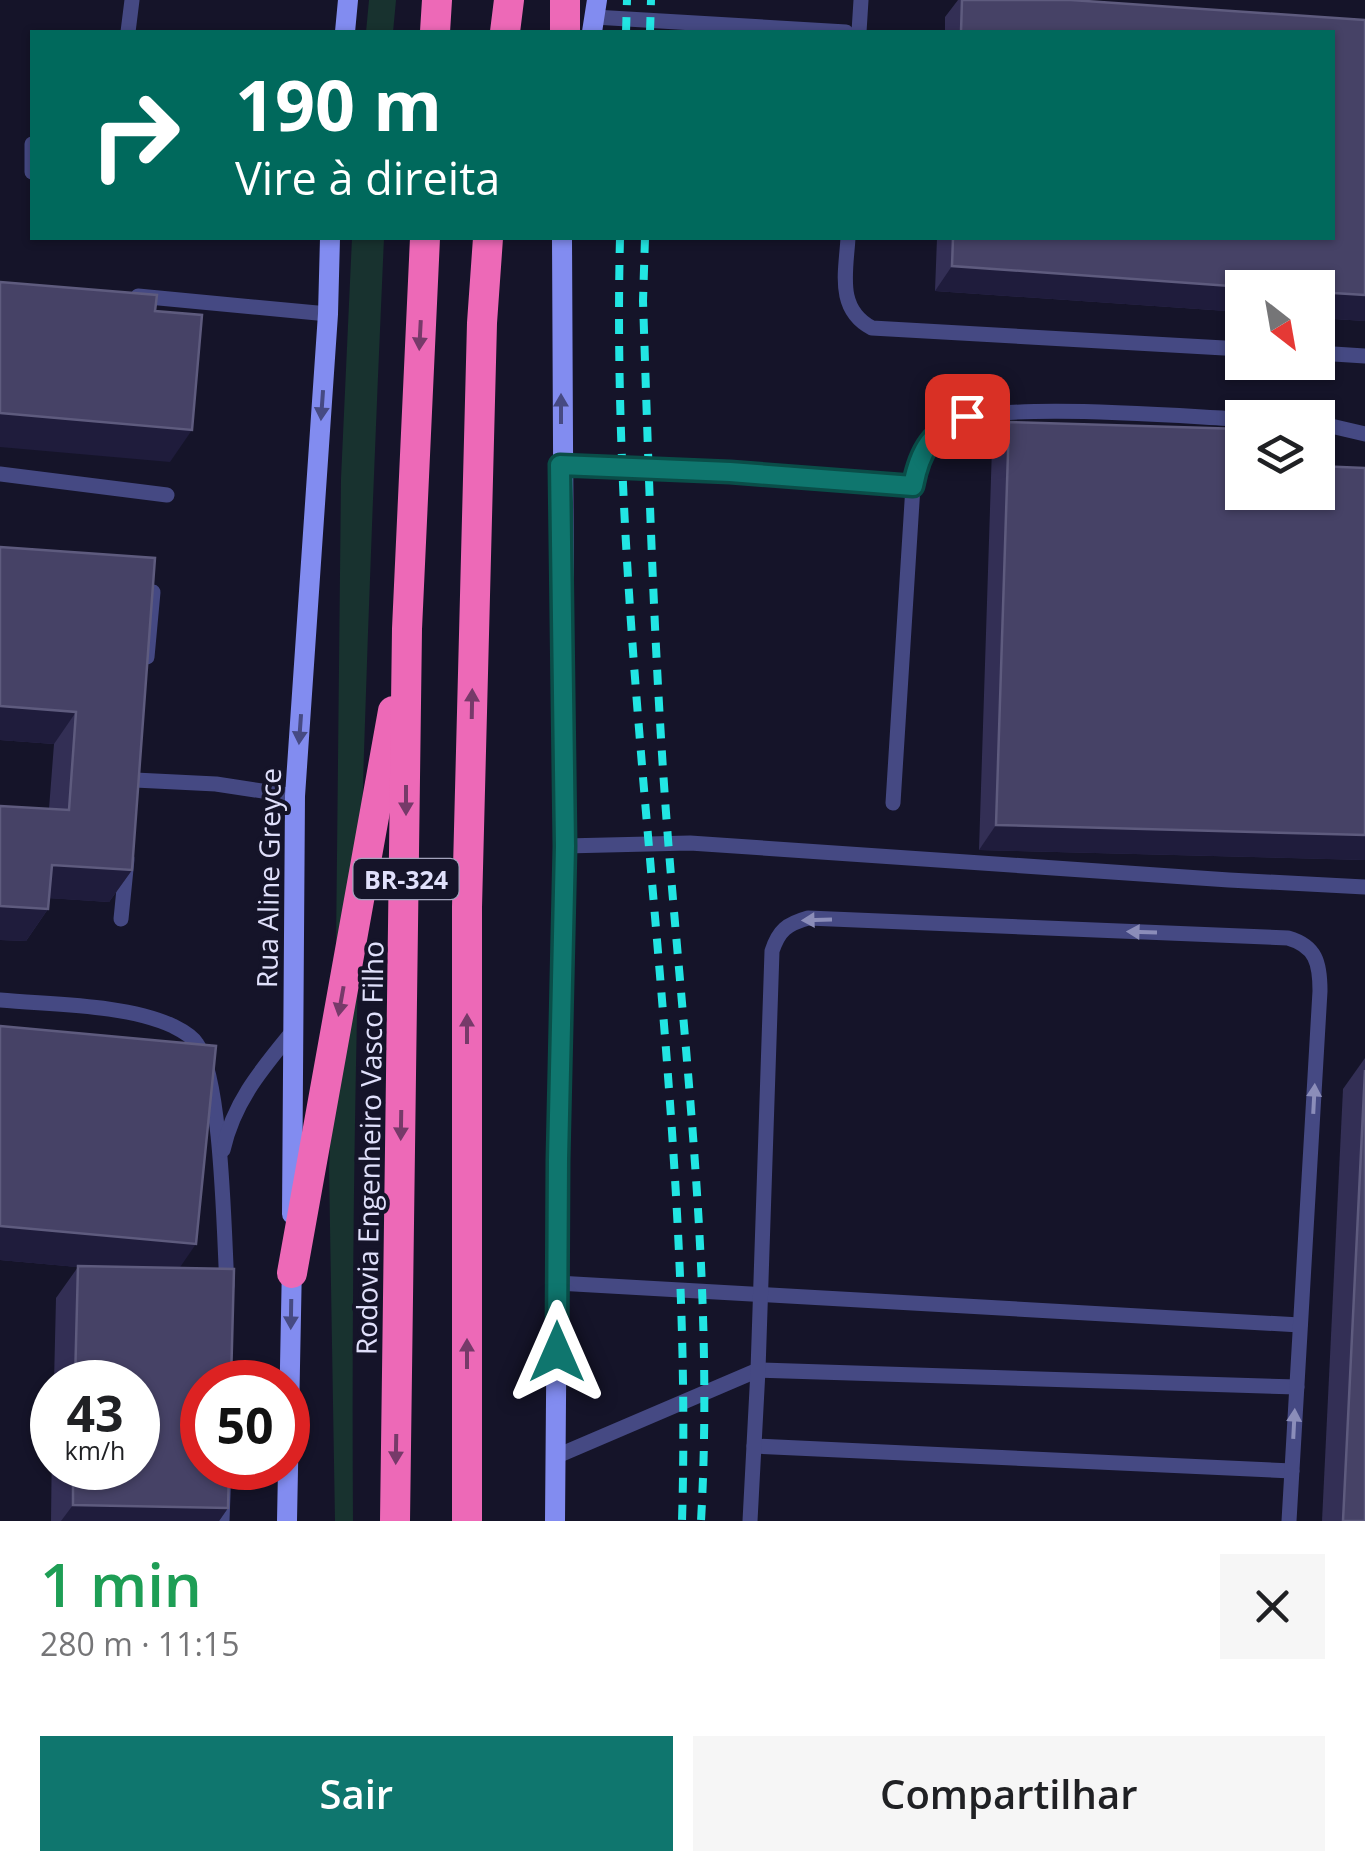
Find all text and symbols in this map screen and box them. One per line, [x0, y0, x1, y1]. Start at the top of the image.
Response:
text: 190 m [235, 56, 442, 152]
icon: right [70, 70, 200, 200]
text: Vire à direita [235, 147, 500, 208]
north arrow [1225, 270, 1335, 380]
map controls [1225, 270, 1335, 510]
one-way arrow [412, 319, 428, 351]
pin [925, 374, 1010, 459]
one-way arrow [314, 389, 330, 421]
icon: arrive [940, 389, 995, 444]
one-way arrow [553, 392, 569, 424]
button: layers [1225, 400, 1335, 510]
one-way arrow [464, 687, 480, 719]
one-way arrow [292, 714, 308, 745]
street label: Rua Aline Greyce [247, 768, 289, 988]
one-way arrow [398, 784, 414, 816]
road number: BR-324 [354, 859, 458, 899]
one-way arrow [801, 912, 832, 928]
one-way arrow [1125, 924, 1157, 940]
street label: Rodovia Engenheiro Vasco Filho [346, 941, 392, 1355]
one-way arrow [332, 986, 348, 1017]
one-way arrow [459, 1012, 475, 1044]
one-way arrow [1306, 1083, 1322, 1115]
one-way arrow [393, 1109, 409, 1141]
one-way arrow [283, 1298, 299, 1330]
position arrow [505, 1300, 609, 1404]
one-way arrow [459, 1337, 475, 1369]
speed limit sign: 50 [180, 1360, 310, 1490]
text: 43 [66, 1379, 124, 1447]
one-way arrow [1286, 1407, 1302, 1439]
text: km/h [65, 1433, 125, 1467]
one-way arrow [388, 1434, 404, 1466]
text: 1 min [40, 1543, 202, 1625]
button: close [1220, 1554, 1325, 1659]
text: 280 m · 11:15 [40, 1622, 239, 1665]
button: Sair [40, 1736, 673, 1851]
button: Compartilhar [693, 1736, 1325, 1851]

